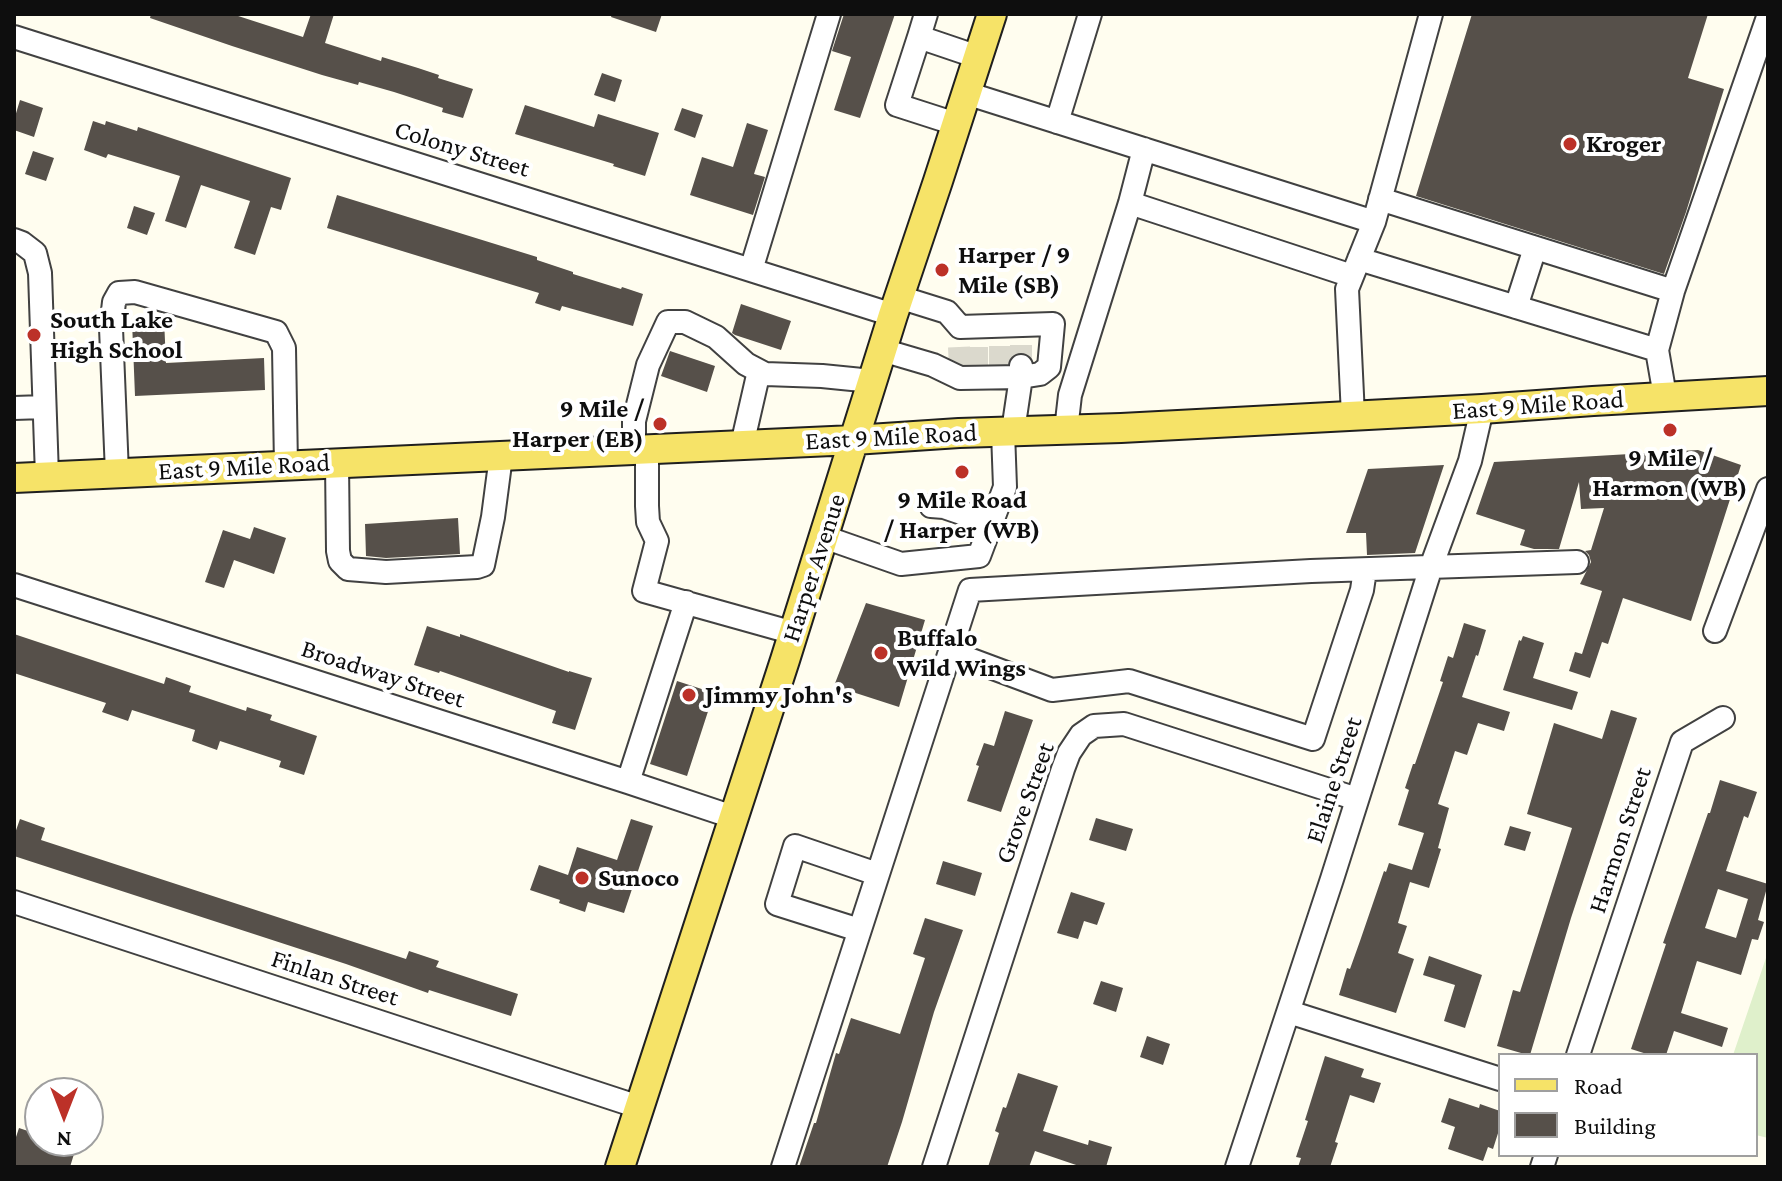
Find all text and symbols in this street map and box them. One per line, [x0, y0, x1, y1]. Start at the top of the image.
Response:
street label: Colony Street [391, 114, 533, 184]
place label: Kroger [1586, 128, 1661, 160]
marker: Kroger [1561, 135, 1579, 153]
place label: Harper / 9 Mile (SB) [958, 239, 1070, 300]
marker: Harper / 9 Mile (SB) [933, 261, 951, 279]
place label: South Lake High School [50, 304, 183, 366]
marker: South Lake High School [25, 326, 43, 344]
street label: East 9 Mile Road [1451, 383, 1625, 427]
place label: 9 Mile / Harper (EB) [512, 393, 644, 454]
marker: 9 Mile / Harper (EB) [651, 415, 669, 433]
street label: East 9 Mile Road [804, 417, 978, 457]
marker: 9 Mile / Harmon (WB) [1661, 421, 1679, 439]
place label: 9 Mile / Harmon (WB) [1592, 442, 1748, 504]
street label: East 9 Mile Road [157, 447, 331, 487]
marker: 9 Mile Road / Harper (WB) [953, 463, 971, 481]
place label: 9 Mile Road / Harper (WB) [883, 484, 1041, 546]
street label: Harper Avenue [775, 490, 853, 646]
place label: Buffalo Wild Wings [897, 622, 1026, 684]
street label: Broadway Street [297, 633, 469, 715]
marker: Buffalo Wild Wings [872, 644, 890, 662]
place label: Jimmy John's [705, 679, 852, 711]
marker: Jimmy John's [680, 686, 698, 704]
street label: Elaine Street [1299, 713, 1369, 847]
street label: Grove Street [989, 738, 1061, 868]
street label: Harmon Street [1582, 763, 1658, 917]
place label: Sunoco [598, 862, 679, 894]
marker: Sunoco [573, 869, 591, 887]
street label: Finlan Street [267, 943, 403, 1013]
legend [1498, 1053, 1758, 1157]
text: Road [1574, 1072, 1623, 1099]
north arrow [24, 1077, 104, 1157]
text: Building [1574, 1112, 1656, 1139]
text: N [57, 1127, 72, 1152]

